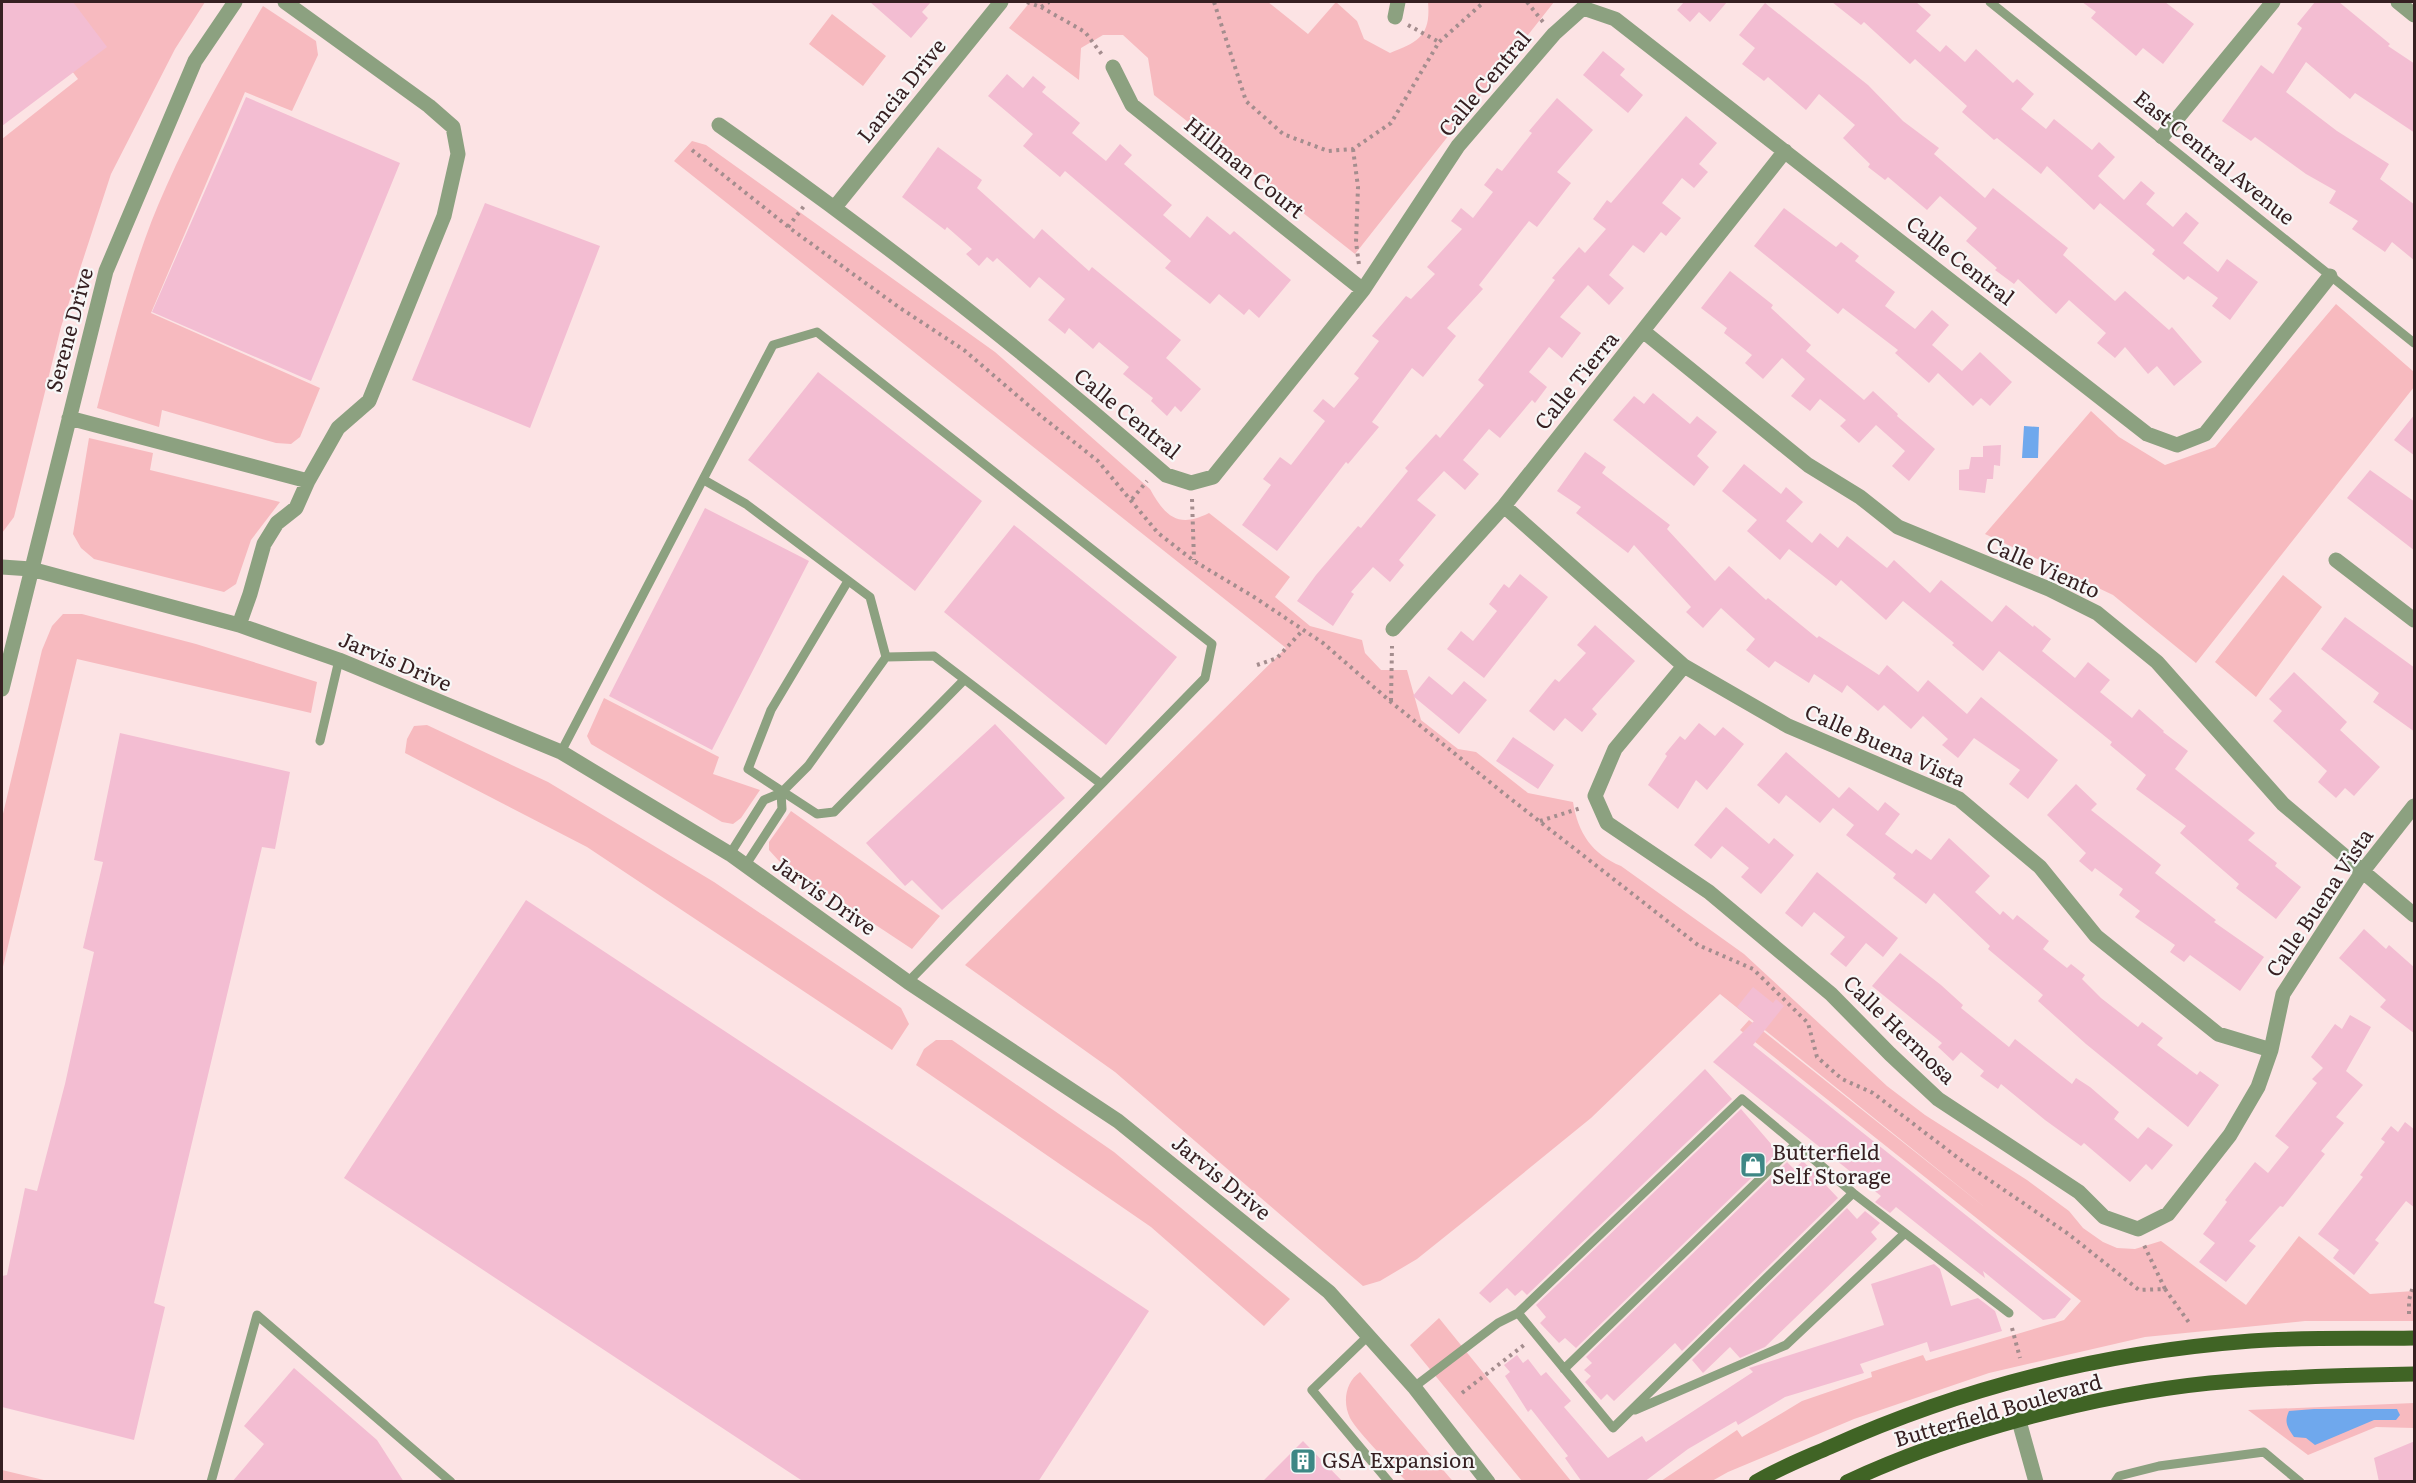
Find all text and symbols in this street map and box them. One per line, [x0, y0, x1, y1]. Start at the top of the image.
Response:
street label: Calle Central [1430, 23, 1537, 142]
street label: Lancia Drive [848, 30, 952, 148]
street label: East Central Avenue [2128, 81, 2303, 231]
street label: Hillman Court [1179, 108, 1313, 225]
street label: Calle Central [1901, 207, 2022, 311]
street label: Serene Drive [36, 264, 99, 395]
street label: Calle Tierra [1526, 323, 1625, 435]
street label: Calle Central [1068, 359, 1189, 465]
street label: Calle Viento [1982, 527, 2106, 605]
street label: Jarvis Drive [335, 622, 457, 697]
street label: Calle Buena Vista [1801, 694, 1972, 793]
street label: Calle Buena Vista [2257, 821, 2380, 982]
street label: Jarvis Drive [767, 847, 884, 941]
street label: Calle Hermosa [1838, 966, 1964, 1090]
street label: Jarvis Drive [1166, 1126, 1279, 1226]
place label: Butterfield Self Storage [1772, 1135, 1891, 1190]
shop icon: Butterfield Self Storage [1738, 1150, 1768, 1180]
street label: Butterfield Boulevard [1890, 1364, 2105, 1453]
place label: GSA Expansion [1322, 1443, 1475, 1474]
building icon: GSA Expansion [1288, 1446, 1318, 1476]

